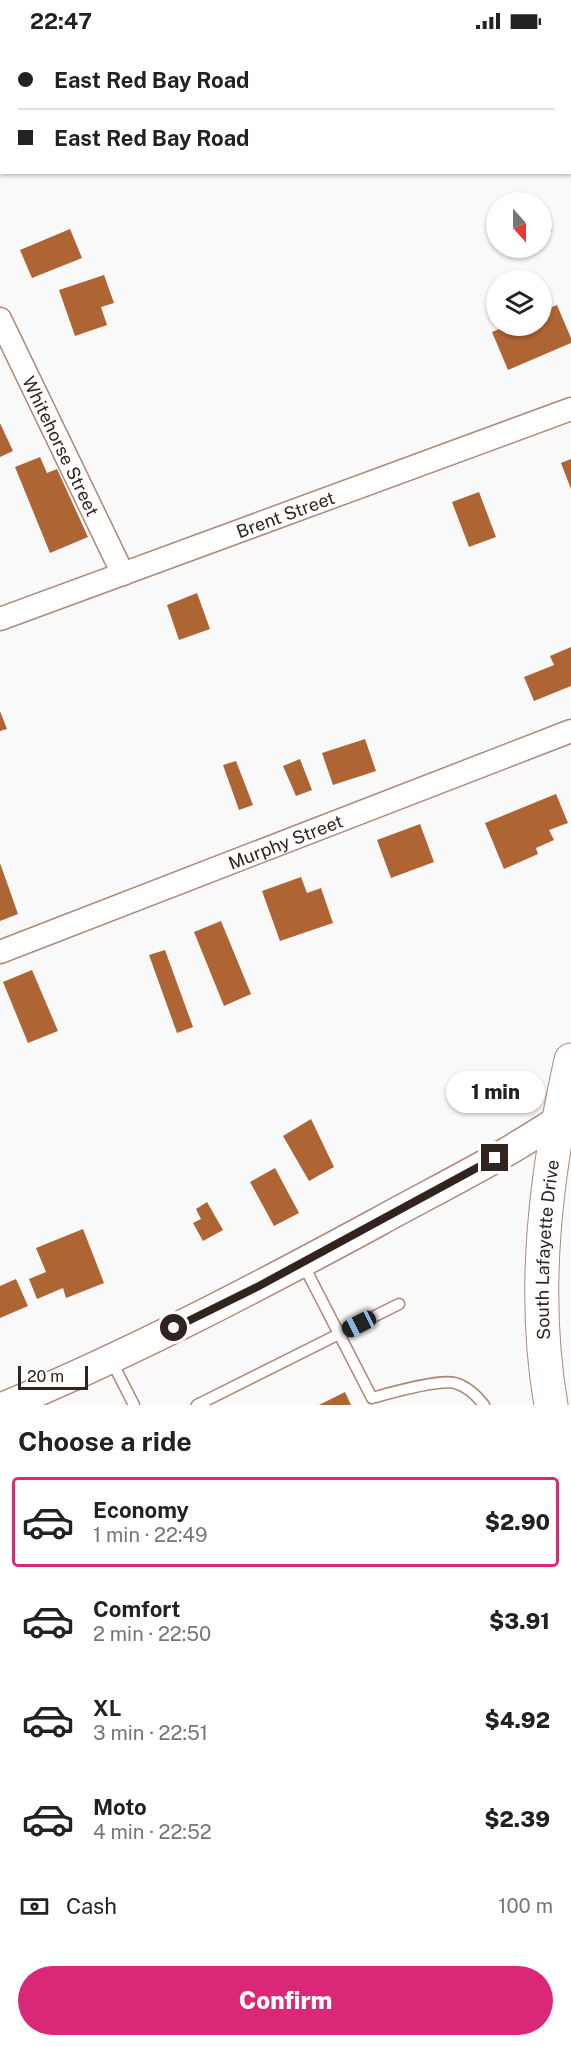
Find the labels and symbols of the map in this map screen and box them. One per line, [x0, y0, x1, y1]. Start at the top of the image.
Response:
north arrow [486, 192, 552, 258]
street label: Whitehorse Street [19, 373, 104, 519]
street label: Brent Street [233, 486, 337, 542]
street label: Murphy Street [225, 810, 346, 873]
callout: 1 min [446, 1071, 544, 1113]
route end [481, 1144, 508, 1171]
street label: South Lafayette Drive [531, 1158, 563, 1340]
car [339, 1308, 379, 1340]
route start [160, 1314, 187, 1341]
scale bar [18, 1363, 88, 1390]

